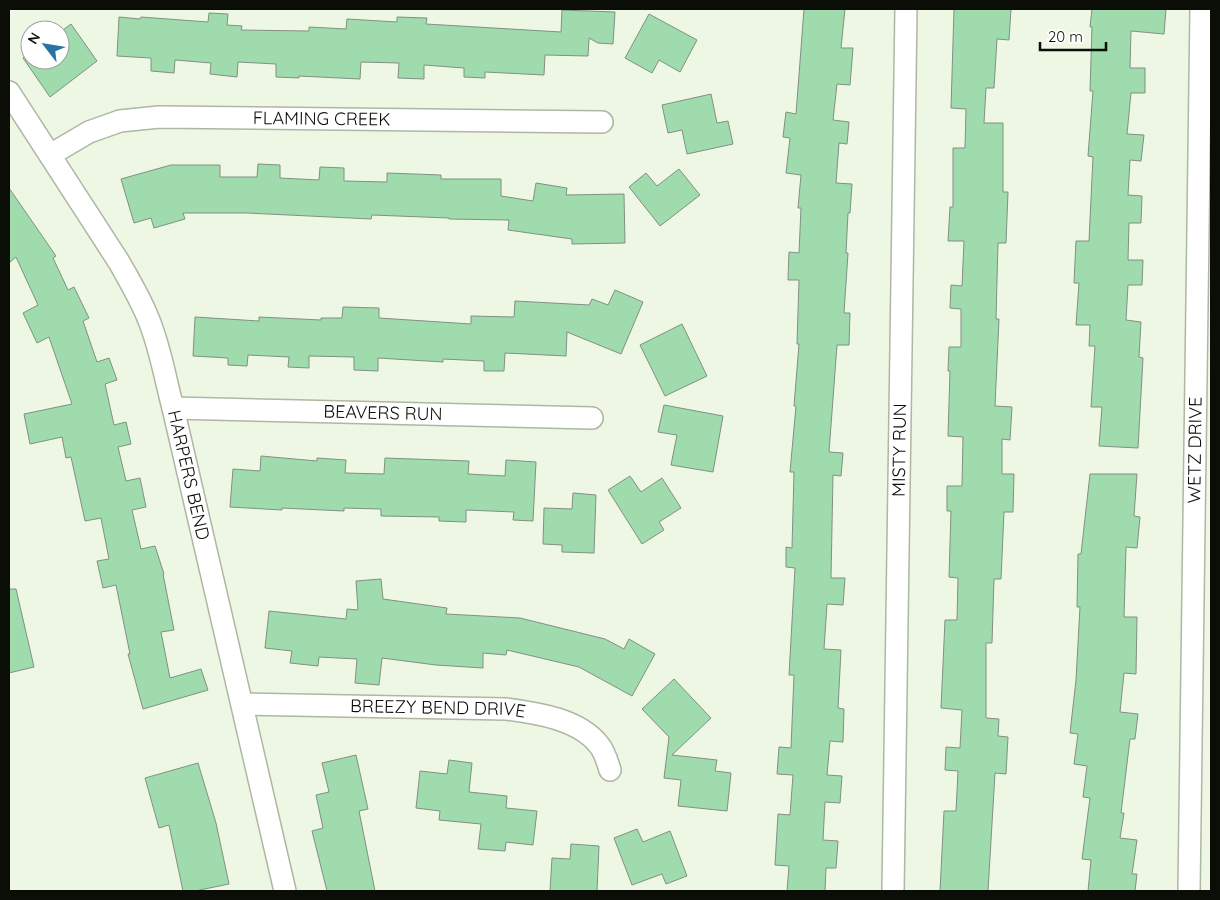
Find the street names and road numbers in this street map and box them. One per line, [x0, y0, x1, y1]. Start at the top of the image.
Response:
street label: FLAMING CREEK [253, 106, 391, 131]
street label: WETZ DRIVE [1182, 397, 1207, 504]
street label: BEAVERS RUN [323, 400, 443, 425]
street label: MISTY RUN [887, 403, 911, 497]
street label: HARPERS BEND [163, 408, 215, 542]
street label: BREEZY BEND DRIVE [350, 694, 527, 723]

